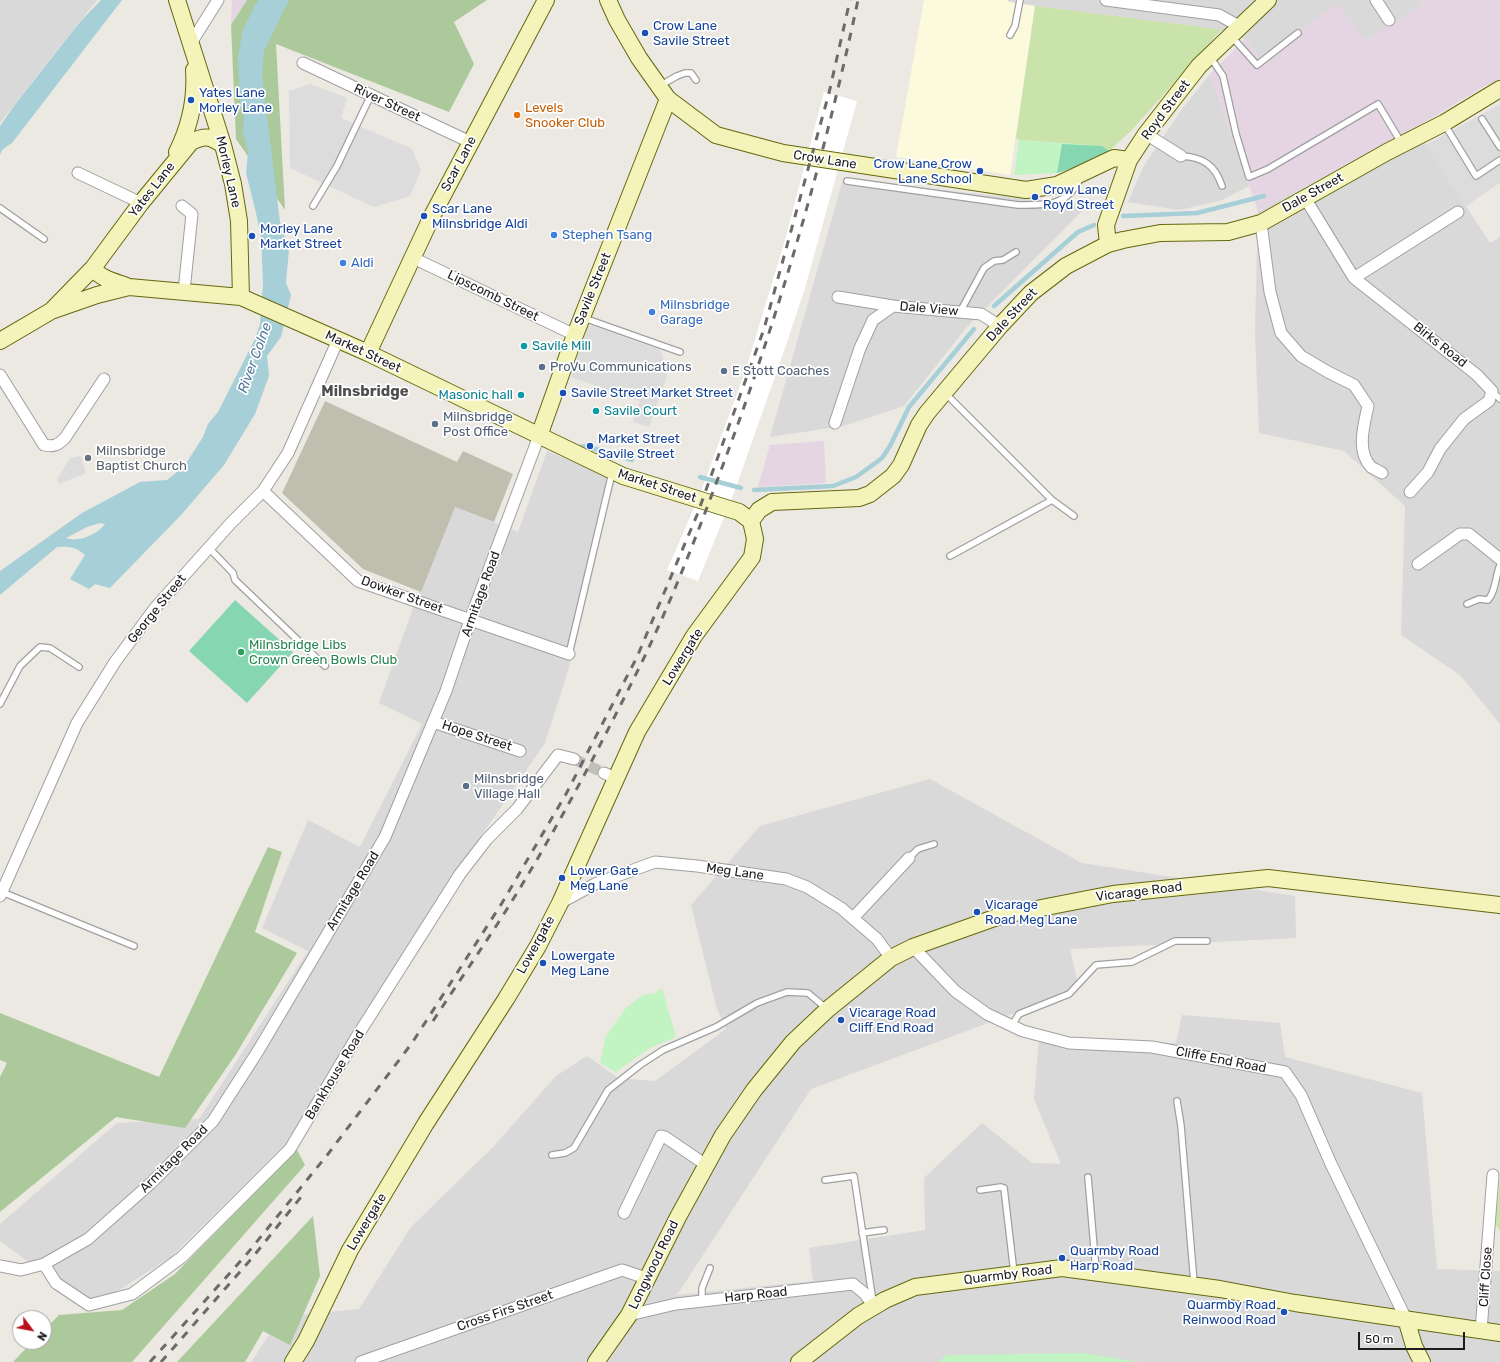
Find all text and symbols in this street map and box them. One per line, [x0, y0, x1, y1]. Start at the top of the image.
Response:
place label: Crow Lane Savile Street [653, 18, 730, 49]
marker: Crow Lane Savile Street [640, 28, 650, 38]
street label: Royd Street [1138, 77, 1194, 143]
street label: River Street [351, 81, 423, 125]
place label: Yates Lane Morley Lane [199, 85, 272, 116]
marker: Yates Lane Morley Lane [186, 95, 196, 105]
place label: Levels Snooker Club [525, 100, 605, 131]
marker: Levels Snooker Club [512, 110, 522, 120]
street label: Scar Lane [438, 134, 480, 194]
street label: Morley Lane [212, 135, 244, 209]
street label: Crow Lane [792, 147, 858, 173]
place label: Crow Lane Crow Lane School [874, 156, 972, 187]
street label: Yates Lane [126, 159, 178, 221]
marker: Crow Lane Crow Lane School [975, 166, 985, 176]
street label: Dale Street [1280, 170, 1346, 216]
place label: Crow Lane Royd Street [1043, 182, 1114, 213]
marker: Crow Lane Royd Street [1030, 192, 1040, 202]
place label: Scar Lane Milnsbridge Aldi [432, 201, 528, 232]
marker: Scar Lane Milnsbridge Aldi [419, 211, 429, 221]
place label: Morley Lane Market Street [260, 221, 342, 252]
place label: Stephen Tsang [562, 227, 652, 243]
marker: Stephen Tsang [549, 230, 559, 240]
marker: Morley Lane Market Street [247, 231, 257, 241]
street label: Savile Street [571, 251, 615, 327]
place label: Aldi [351, 255, 374, 271]
marker: Aldi [338, 258, 348, 268]
street label: Lipscomb Street [445, 267, 541, 325]
street label: Dale Street [983, 285, 1041, 345]
place label: Milnsbridge Garage [660, 297, 730, 328]
street label: Dale View [899, 299, 959, 319]
marker: Milnsbridge Garage [647, 307, 657, 317]
street label: Birks Road [1410, 319, 1470, 371]
water label: River Colne [234, 320, 276, 396]
street label: Market Street [323, 328, 403, 376]
place label: Savile Mill [532, 338, 591, 354]
marker: Savile Mill [519, 341, 529, 351]
place label: ProVu Communications [550, 359, 692, 375]
marker: ProVu Communications [537, 362, 547, 372]
place label: E Stott Coaches [732, 363, 829, 379]
marker: E Stott Coaches [719, 366, 729, 376]
district label: Milnsbridge [321, 383, 409, 401]
place label: Savile Street Market Street [571, 385, 733, 401]
place label: Masonic hall [439, 387, 513, 403]
marker: Savile Street Market Street [558, 388, 568, 398]
marker: Masonic hall [516, 390, 526, 400]
place label: Savile Court [604, 403, 677, 419]
marker: Savile Court [591, 406, 601, 416]
place label: Milnsbridge Post Office [443, 409, 513, 440]
marker: Milnsbridge Post Office [430, 419, 440, 429]
place label: Market Street Savile Street [598, 431, 680, 462]
marker: Market Street Savile Street [585, 441, 595, 451]
place label: Milnsbridge Baptist Church [96, 443, 187, 474]
marker: Milnsbridge Baptist Church [83, 453, 93, 463]
street label: Market Street [616, 466, 698, 506]
street label: Armitage Road [458, 549, 504, 639]
street label: George Street [124, 571, 190, 647]
street label: Dowker Street [359, 573, 445, 617]
street label: Lowergate [659, 626, 707, 688]
place label: Milnsbridge Libs Crown Green Bowls Club [249, 637, 397, 668]
marker: Milnsbridge Libs Crown Green Bowls Club [236, 647, 246, 657]
street label: Hope Street [440, 717, 514, 755]
place label: Milnsbridge Village Hall [474, 771, 544, 802]
marker: Milnsbridge Village Hall [461, 781, 471, 791]
street label: Armitage Road [323, 849, 383, 933]
street label: Meg Lane [705, 860, 765, 884]
place label: Lower Gate Meg Lane [570, 863, 638, 894]
marker: Lower Gate Meg Lane [557, 873, 567, 883]
street label: Vicarage Road [1095, 879, 1183, 905]
place label: Vicarage Road Meg Lane [985, 897, 1077, 928]
marker: Vicarage Road Meg Lane [972, 907, 982, 917]
street label: Lowergate [514, 913, 558, 977]
place label: Lowergate Meg Lane [551, 948, 615, 979]
marker: Lowergate Meg Lane [538, 958, 548, 968]
place label: Vicarage Road Cliff End Road [849, 1005, 936, 1036]
marker: Vicarage Road Cliff End Road [836, 1015, 846, 1025]
street label: Bankhouse Road [302, 1027, 368, 1123]
street label: Cliffe End Road [1174, 1044, 1268, 1076]
street label: Armitage Road [137, 1122, 211, 1196]
street label: Lowergate [344, 1191, 390, 1253]
street label: Longwood Road [626, 1218, 682, 1312]
place label: Quarmby Road Harp Road [1070, 1243, 1159, 1274]
street label: Cliff Close [1476, 1246, 1496, 1308]
marker: Quarmby Road Harp Road [1057, 1253, 1067, 1263]
street label: Quarmby Road [963, 1262, 1053, 1288]
street label: Harp Road [724, 1284, 788, 1306]
street label: Cross Firs Street [455, 1287, 555, 1335]
place label: Quarmby Road Reinwood Road [1182, 1297, 1276, 1328]
marker: Quarmby Road Reinwood Road [1279, 1307, 1289, 1317]
north arrow [12, 1310, 52, 1350]
scale bar [1360, 1324, 1467, 1350]
text: N [34, 1329, 49, 1343]
text: 50 m [1365, 1332, 1393, 1346]

